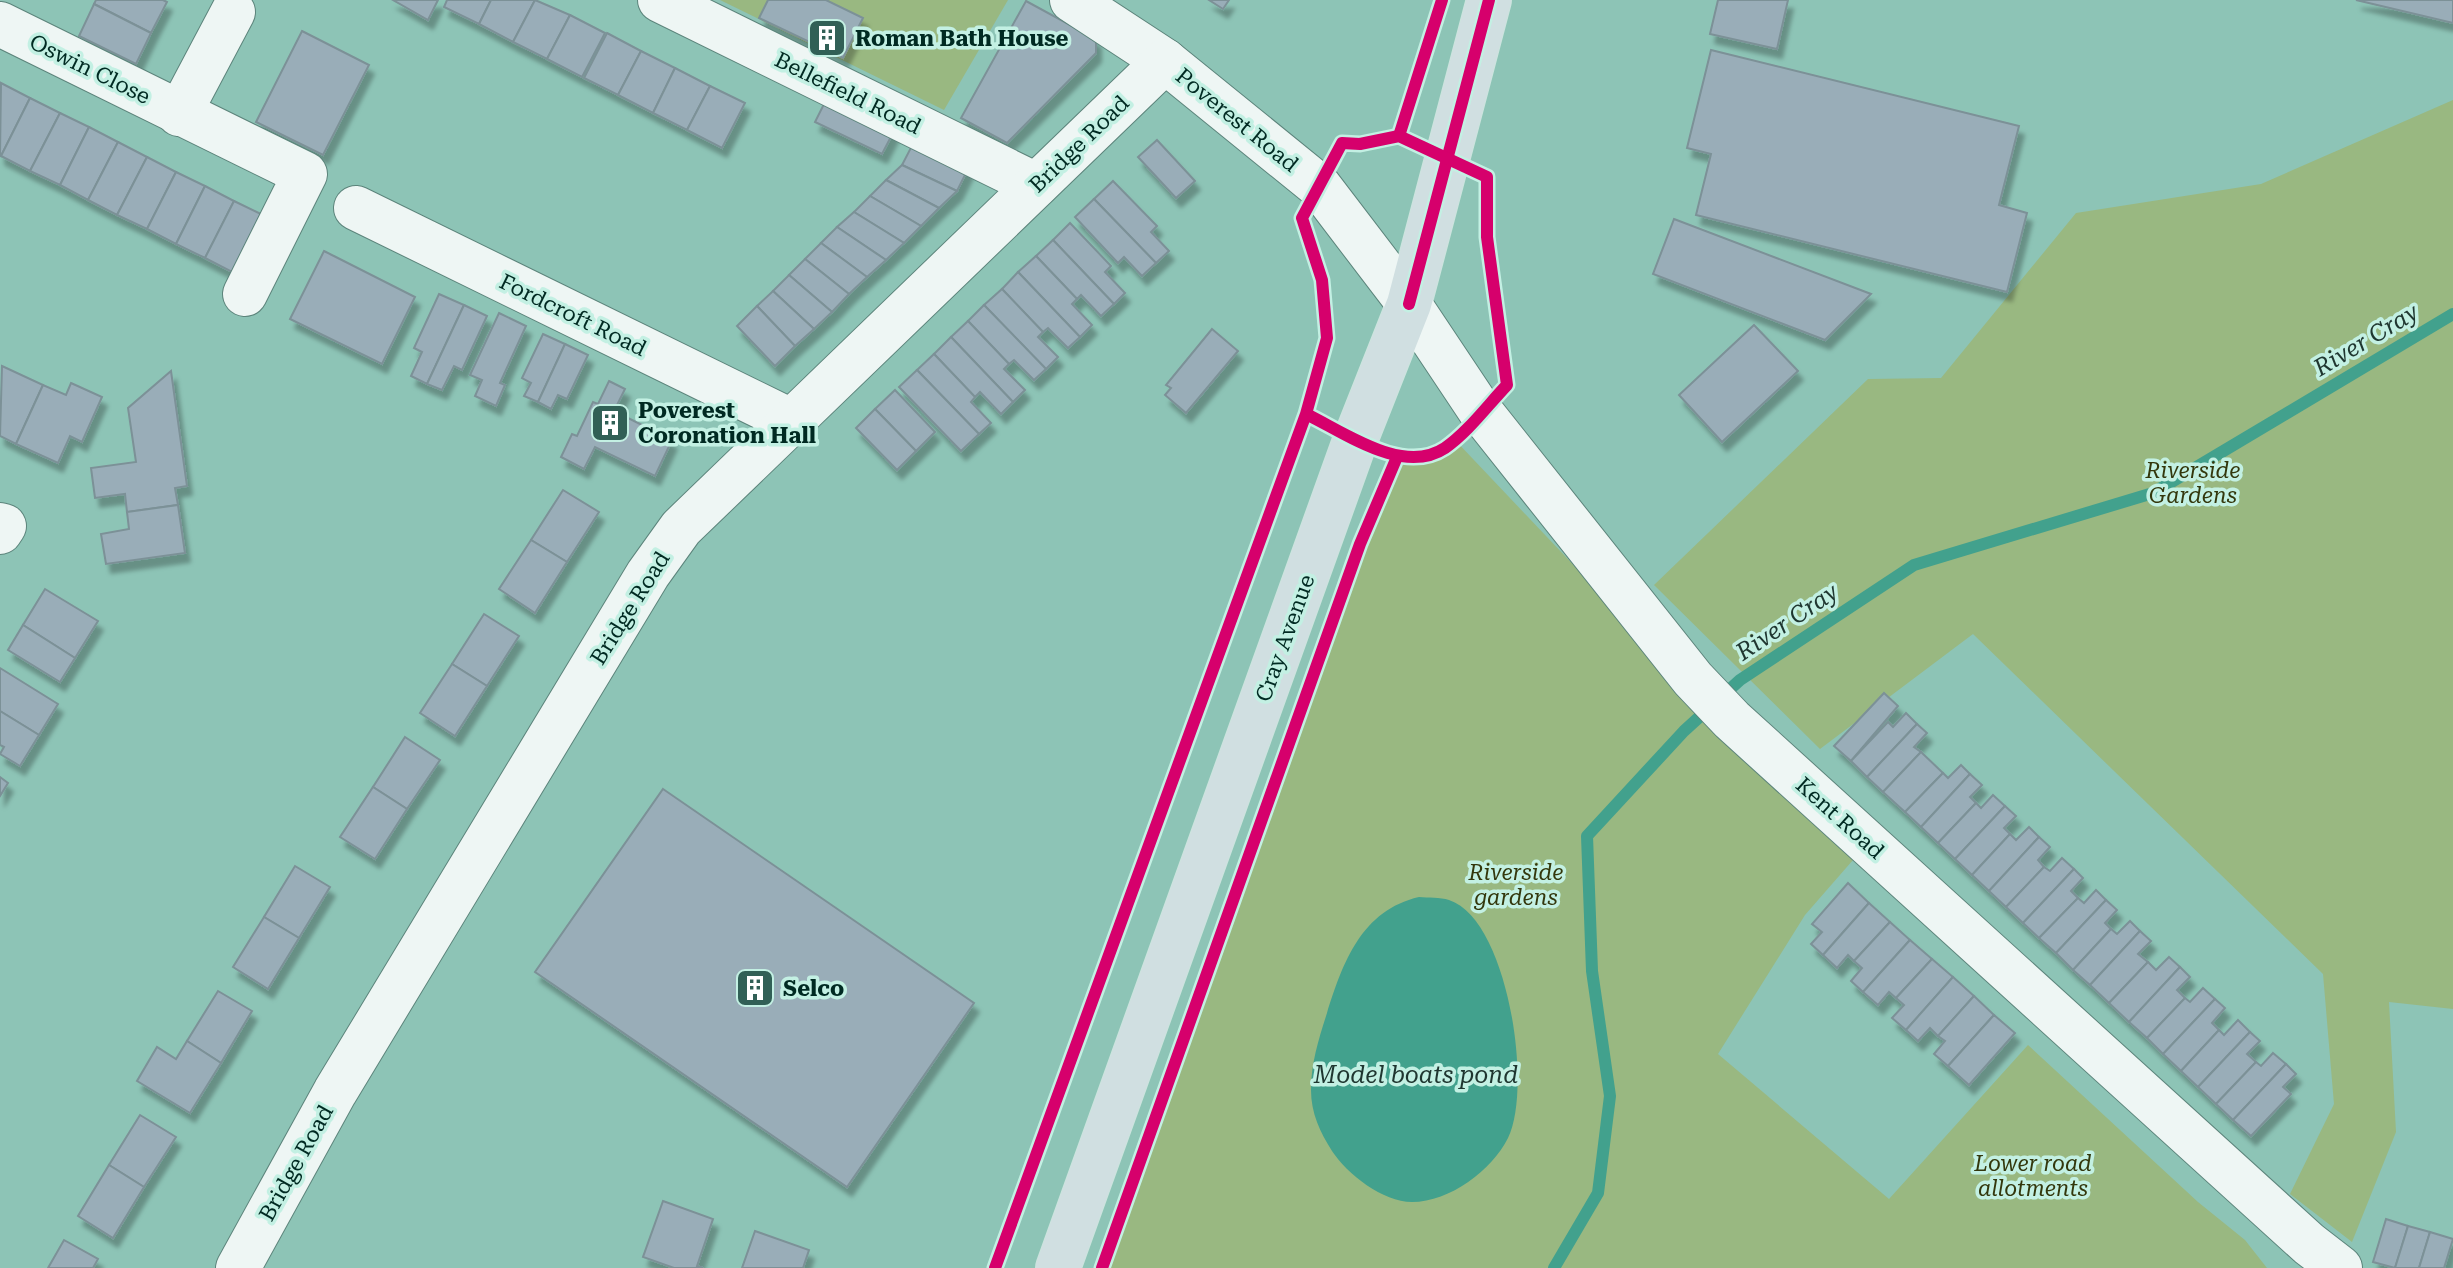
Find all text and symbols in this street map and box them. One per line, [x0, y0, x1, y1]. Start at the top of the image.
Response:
building icon: Roman Bath House [806, 17, 848, 59]
place label: Roman Bath House [855, 26, 1068, 51]
street label: Oswin Close [26, 29, 154, 109]
street label: Bellefield Road [771, 47, 925, 139]
street label: Poverest Road [1171, 63, 1303, 177]
street label: Bridge Road [1024, 90, 1134, 198]
street label: Fordcroft Road [496, 269, 650, 361]
water label: River Cray [2308, 298, 2424, 383]
place label: Poverest Coronation Hall [638, 398, 816, 448]
building icon: Poverest Coronation Hall [589, 402, 631, 444]
park label: Riverside Gardens [2145, 458, 2240, 508]
street label: Bridge Road [585, 547, 675, 669]
street label: Cray Avenue [1250, 571, 1320, 705]
water label: River Cray [1730, 577, 1844, 667]
street label: Kent Road [1791, 772, 1889, 864]
park label: Riverside gardens [1468, 860, 1563, 910]
building icon: Selco [734, 967, 776, 1009]
place label: Selco [783, 976, 844, 1001]
water label: Model boats pond [1313, 1061, 1518, 1089]
street label: Bridge Road [254, 1101, 338, 1225]
park label: Lower road allotments [1973, 1151, 2092, 1201]

